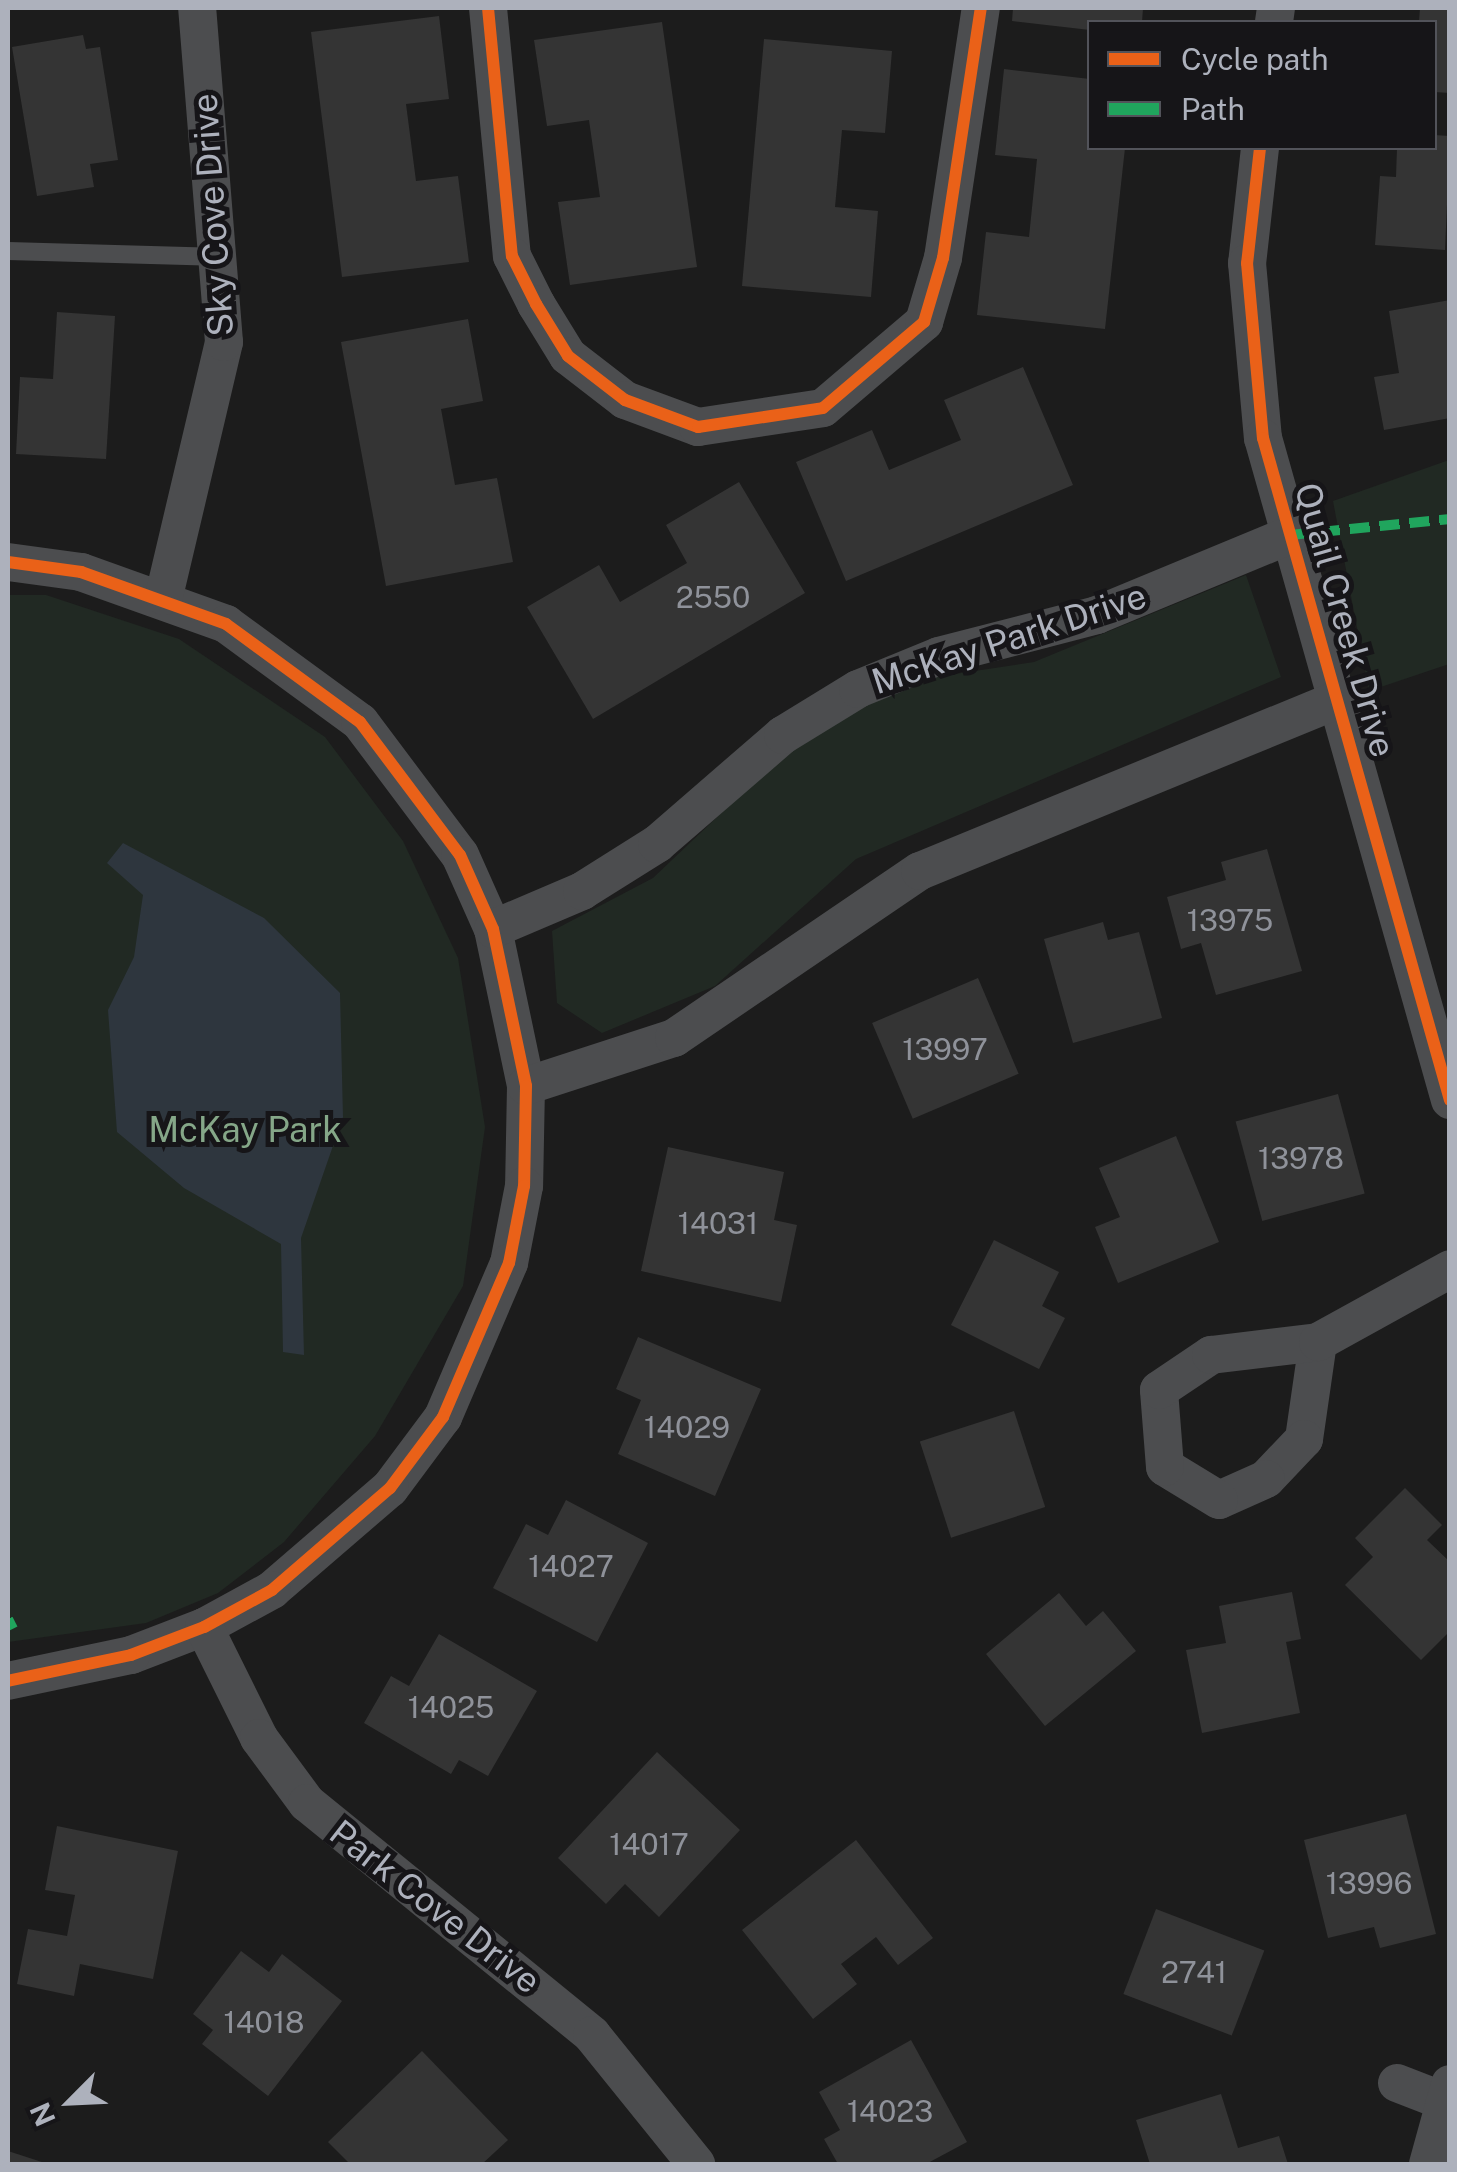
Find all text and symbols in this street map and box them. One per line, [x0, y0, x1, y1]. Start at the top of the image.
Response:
legend [1087, 20, 1437, 150]
text: Cycle path [1181, 41, 1329, 77]
text: Path [1181, 91, 1245, 127]
street label: Sky Cove Drive [184, 92, 242, 338]
street label: Quail Creek Drive [1286, 478, 1404, 762]
street label: McKay Park Drive [867, 575, 1151, 703]
house number: 2550 [676, 579, 750, 615]
house number: 13975 [1187, 902, 1273, 938]
house number: 13997 [902, 1031, 988, 1067]
park label: McKay Park [148, 1109, 342, 1151]
house number: 13978 [1258, 1140, 1344, 1176]
house number: 14031 [678, 1205, 758, 1241]
house number: 14029 [644, 1409, 730, 1445]
house number: 14027 [528, 1548, 614, 1584]
house number: 14025 [408, 1689, 494, 1725]
street label: Park Cove Drive [321, 1812, 549, 2002]
house number: 14017 [609, 1826, 689, 1862]
house number: 13996 [1326, 1865, 1412, 1901]
house number: 2741 [1161, 1954, 1227, 1990]
house number: 14018 [223, 2004, 305, 2040]
north arrow [20, 2052, 120, 2152]
house number: 14023 [847, 2093, 933, 2129]
text: N [23, 2098, 62, 2131]

